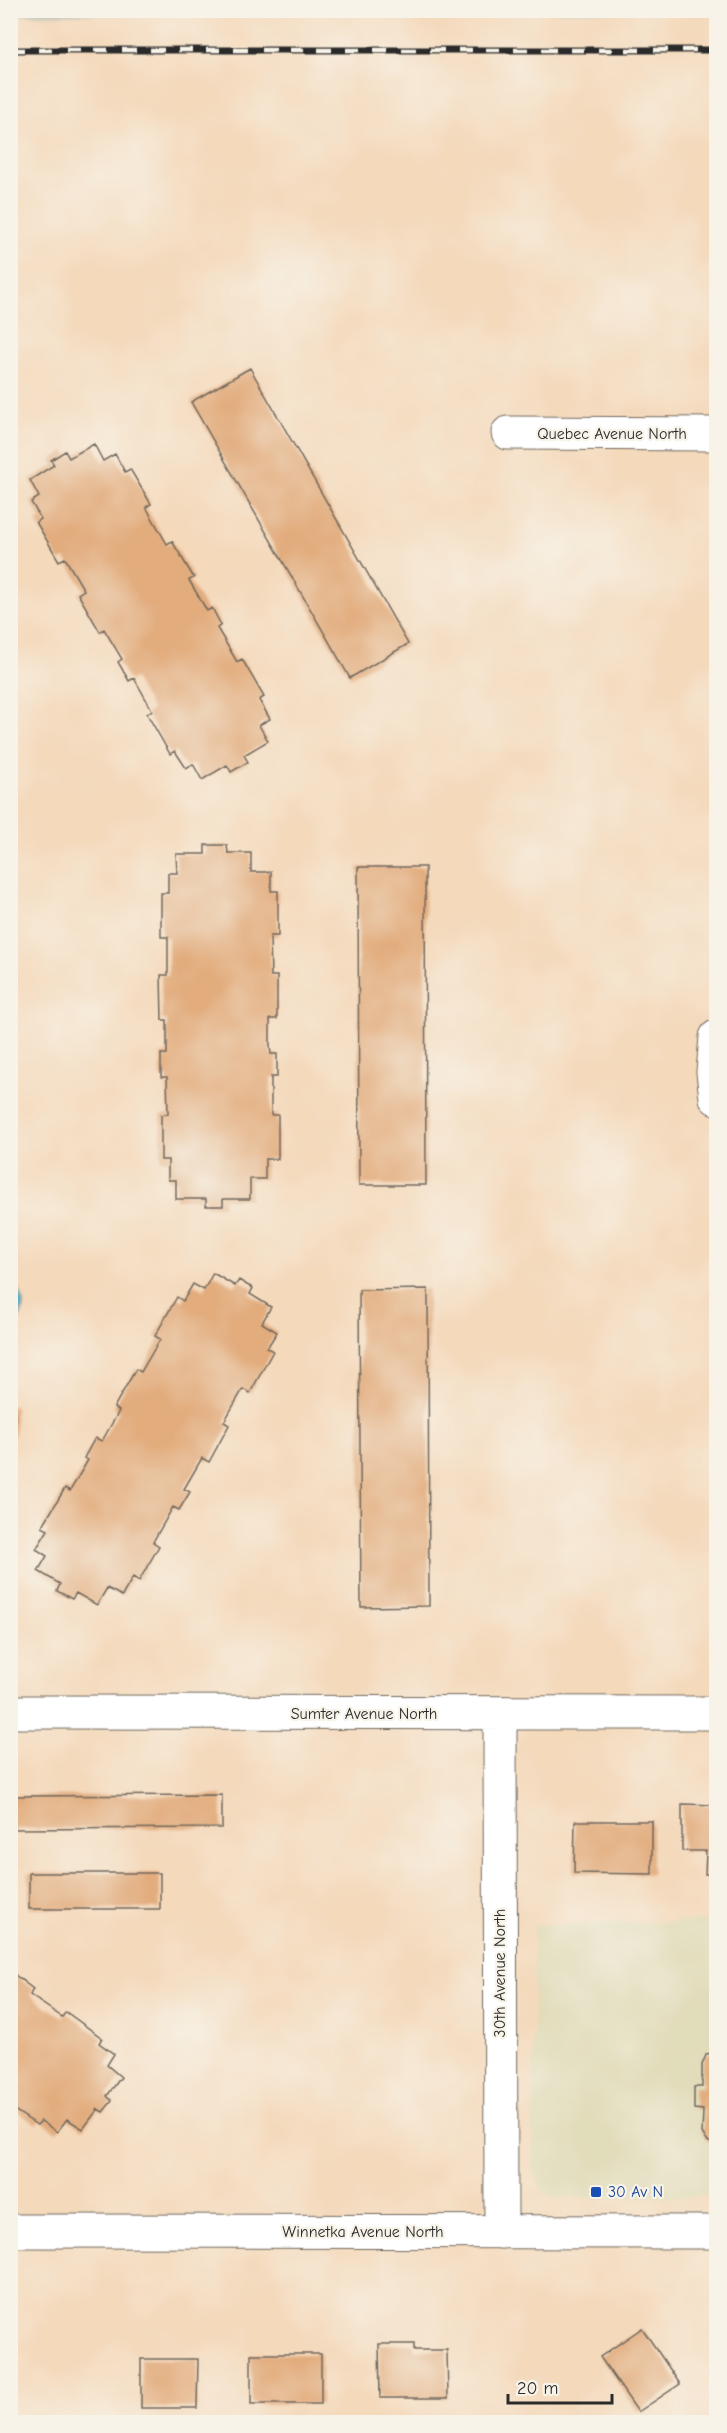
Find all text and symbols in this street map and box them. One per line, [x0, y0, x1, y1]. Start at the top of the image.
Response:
street label: Quebec Avenue North [537, 425, 687, 443]
street label: Sumter Avenue North [291, 1705, 437, 1723]
street label: 30th Avenue North [491, 1909, 509, 2037]
place label: 30 Av N [608, 2183, 663, 2201]
marker: 30 Av N [589, 2185, 603, 2199]
street label: Winnetka Avenue North [282, 2223, 444, 2241]
scale bar [508, 2367, 612, 2405]
text: 20 m [517, 2378, 558, 2399]

